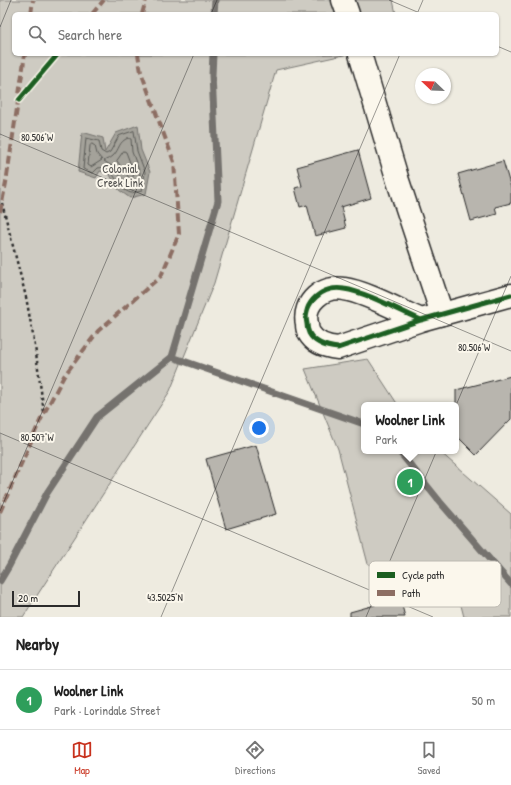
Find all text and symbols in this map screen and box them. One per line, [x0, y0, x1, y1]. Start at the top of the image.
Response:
search box [12, 12, 499, 56]
icon: search [26, 23, 48, 45]
text: Search here [58, 24, 122, 45]
north arrow [415, 68, 451, 104]
text: 80.506°W [21, 131, 54, 144]
park label: Colonial Creek Link [97, 160, 143, 191]
text: 80.506°W [458, 341, 491, 354]
popup [361, 402, 459, 454]
text: Woolner Link [375, 409, 445, 430]
your location [249, 418, 269, 438]
text: Park [375, 430, 397, 448]
text: 80.507°W [20, 431, 54, 444]
pin: 1 [397, 467, 423, 497]
legend [369, 561, 501, 607]
text: Cycle path [402, 568, 445, 582]
text: Path [402, 586, 420, 600]
scale bar [12, 589, 80, 608]
text: 20 m [18, 591, 38, 605]
text: 43.5025°N [147, 591, 183, 604]
text: Nearby [16, 632, 59, 655]
text: Woolner Link [54, 680, 123, 701]
text: 1 [27, 691, 31, 709]
text: 50 m [472, 691, 495, 709]
text: Park · Lorindale Street [54, 701, 160, 719]
tab: Map [71, 739, 93, 777]
tab: Directions [235, 739, 276, 777]
tab: Saved [418, 739, 440, 777]

